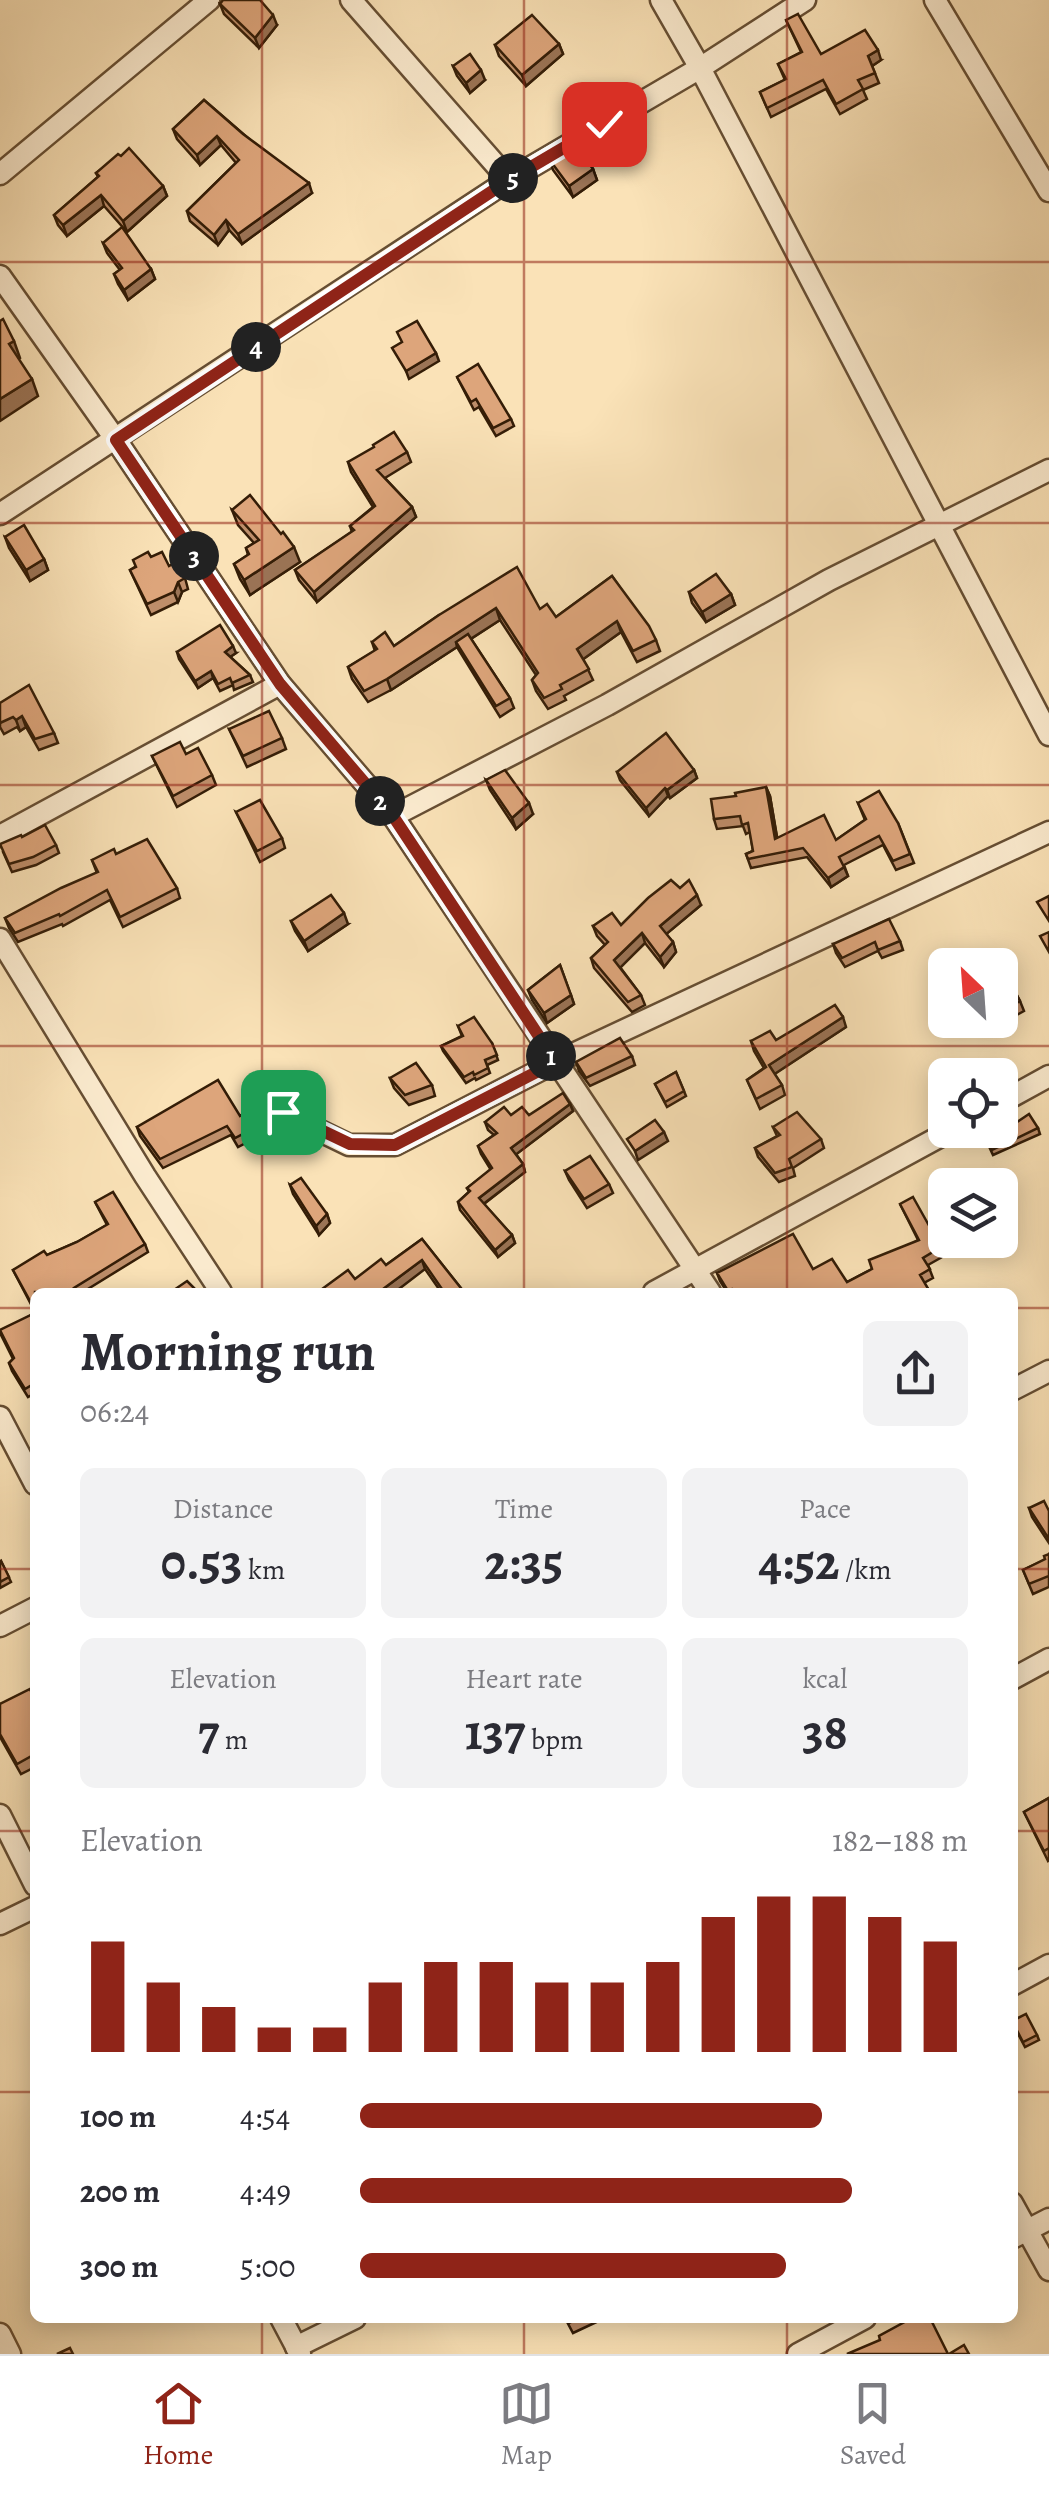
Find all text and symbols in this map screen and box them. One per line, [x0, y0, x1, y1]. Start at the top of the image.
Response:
pin [562, 82, 647, 167]
icon: check [577, 97, 632, 152]
pin: 5 [488, 153, 538, 203]
text: 5 [507, 159, 519, 197]
pin: 4 [231, 322, 281, 372]
text: 4 [249, 328, 263, 366]
pin: 3 [169, 531, 219, 581]
text: 3 [188, 537, 200, 575]
pin: 2 [355, 776, 405, 826]
text: 2 [373, 782, 387, 820]
north arrow [928, 948, 1018, 1038]
map controls [928, 948, 1018, 1258]
pin: 1 [526, 1031, 576, 1081]
text: 1 [546, 1037, 556, 1075]
button: locate [928, 1058, 1018, 1148]
pin [241, 1070, 326, 1155]
icon: arrive [256, 1085, 311, 1140]
button: layers [928, 1168, 1018, 1258]
text: Morning run [80, 1314, 375, 1389]
button: share [863, 1321, 968, 1426]
text: 06:24 [80, 1389, 149, 1433]
text: Distance [173, 1490, 273, 1528]
text: Time [495, 1490, 553, 1528]
text: Pace [799, 1490, 851, 1528]
text: 0.53 [161, 1528, 242, 1596]
text: 2:35 [485, 1528, 563, 1596]
text: 4:52 [759, 1528, 839, 1596]
text: km [242, 1551, 285, 1589]
text: /km [839, 1551, 891, 1589]
text: Elevation [169, 1660, 277, 1698]
text: Heart rate [466, 1660, 582, 1698]
text: kcal [803, 1660, 847, 1698]
text: 7 [198, 1698, 219, 1766]
text: 137 [465, 1698, 525, 1766]
text: 38 [802, 1698, 848, 1766]
text: m [219, 1721, 248, 1759]
text: bpm [525, 1721, 583, 1759]
text: Elevation [80, 1818, 203, 1862]
text: 182–188 m [832, 1818, 968, 1862]
text: 100 m [80, 2094, 156, 2138]
text: 4:54 [240, 2094, 290, 2138]
text: 200 m [80, 2169, 160, 2213]
text: 4:49 [240, 2169, 291, 2213]
text: 300 m [80, 2244, 158, 2288]
text: 5:00 [240, 2244, 296, 2288]
tab: Home [143, 2376, 213, 2474]
tab: Map [499, 2376, 554, 2474]
tab: Saved [840, 2376, 906, 2474]

